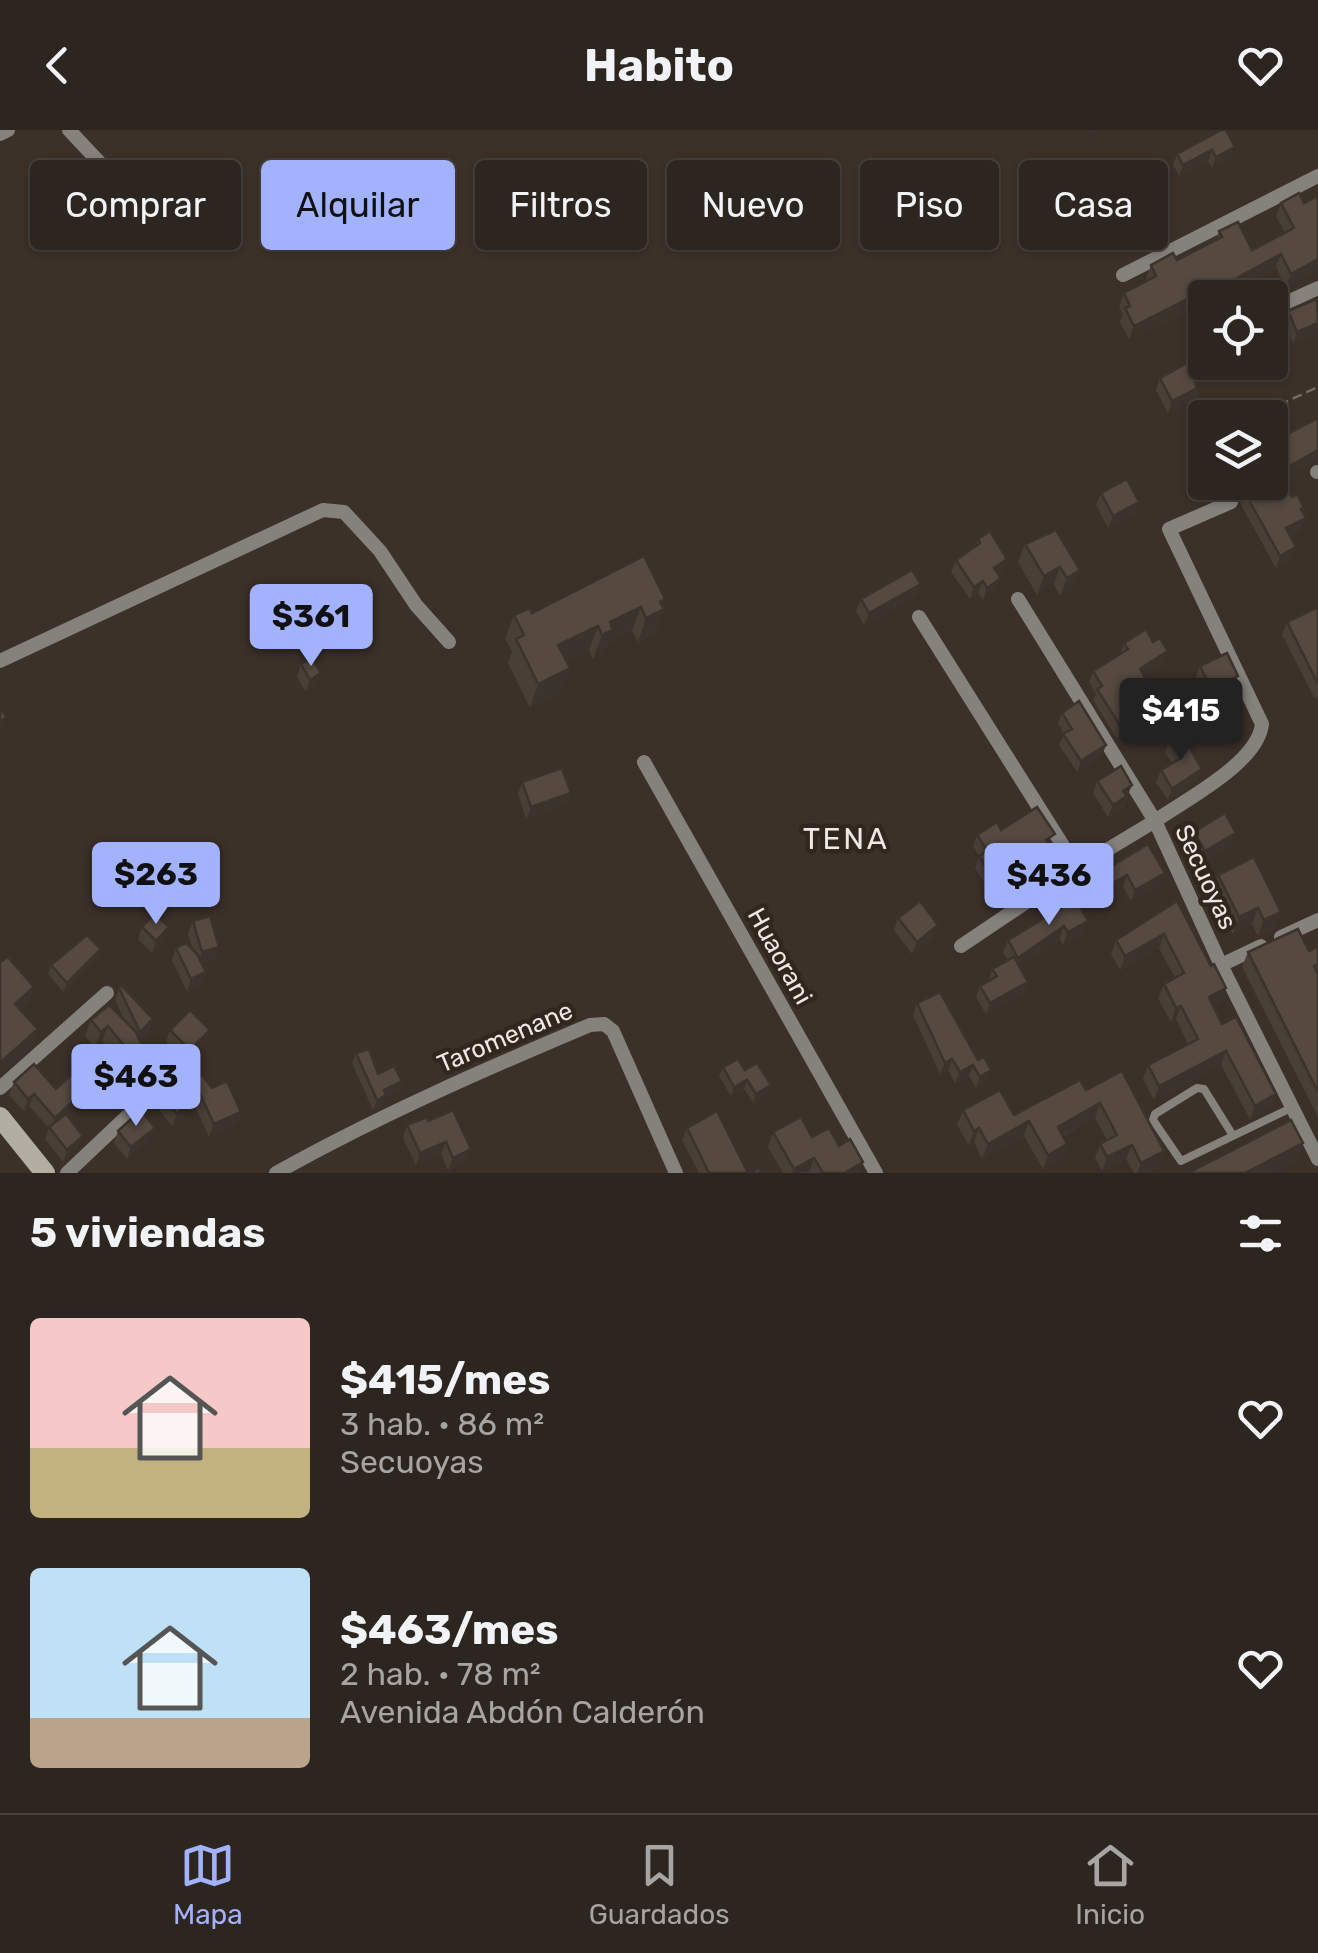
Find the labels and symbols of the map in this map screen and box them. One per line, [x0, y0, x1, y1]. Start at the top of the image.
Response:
pin: $361 [252, 584, 370, 669]
pin: $415 [1122, 678, 1240, 763]
street label: Secuoyas [1169, 820, 1243, 934]
district label: TENA [803, 821, 889, 857]
pin: $263 [97, 842, 215, 927]
pin: $436 [990, 843, 1108, 928]
street label: Huaorani [742, 903, 818, 1009]
street label: Taromenane [433, 996, 577, 1078]
pin: $463 [77, 1044, 195, 1129]

